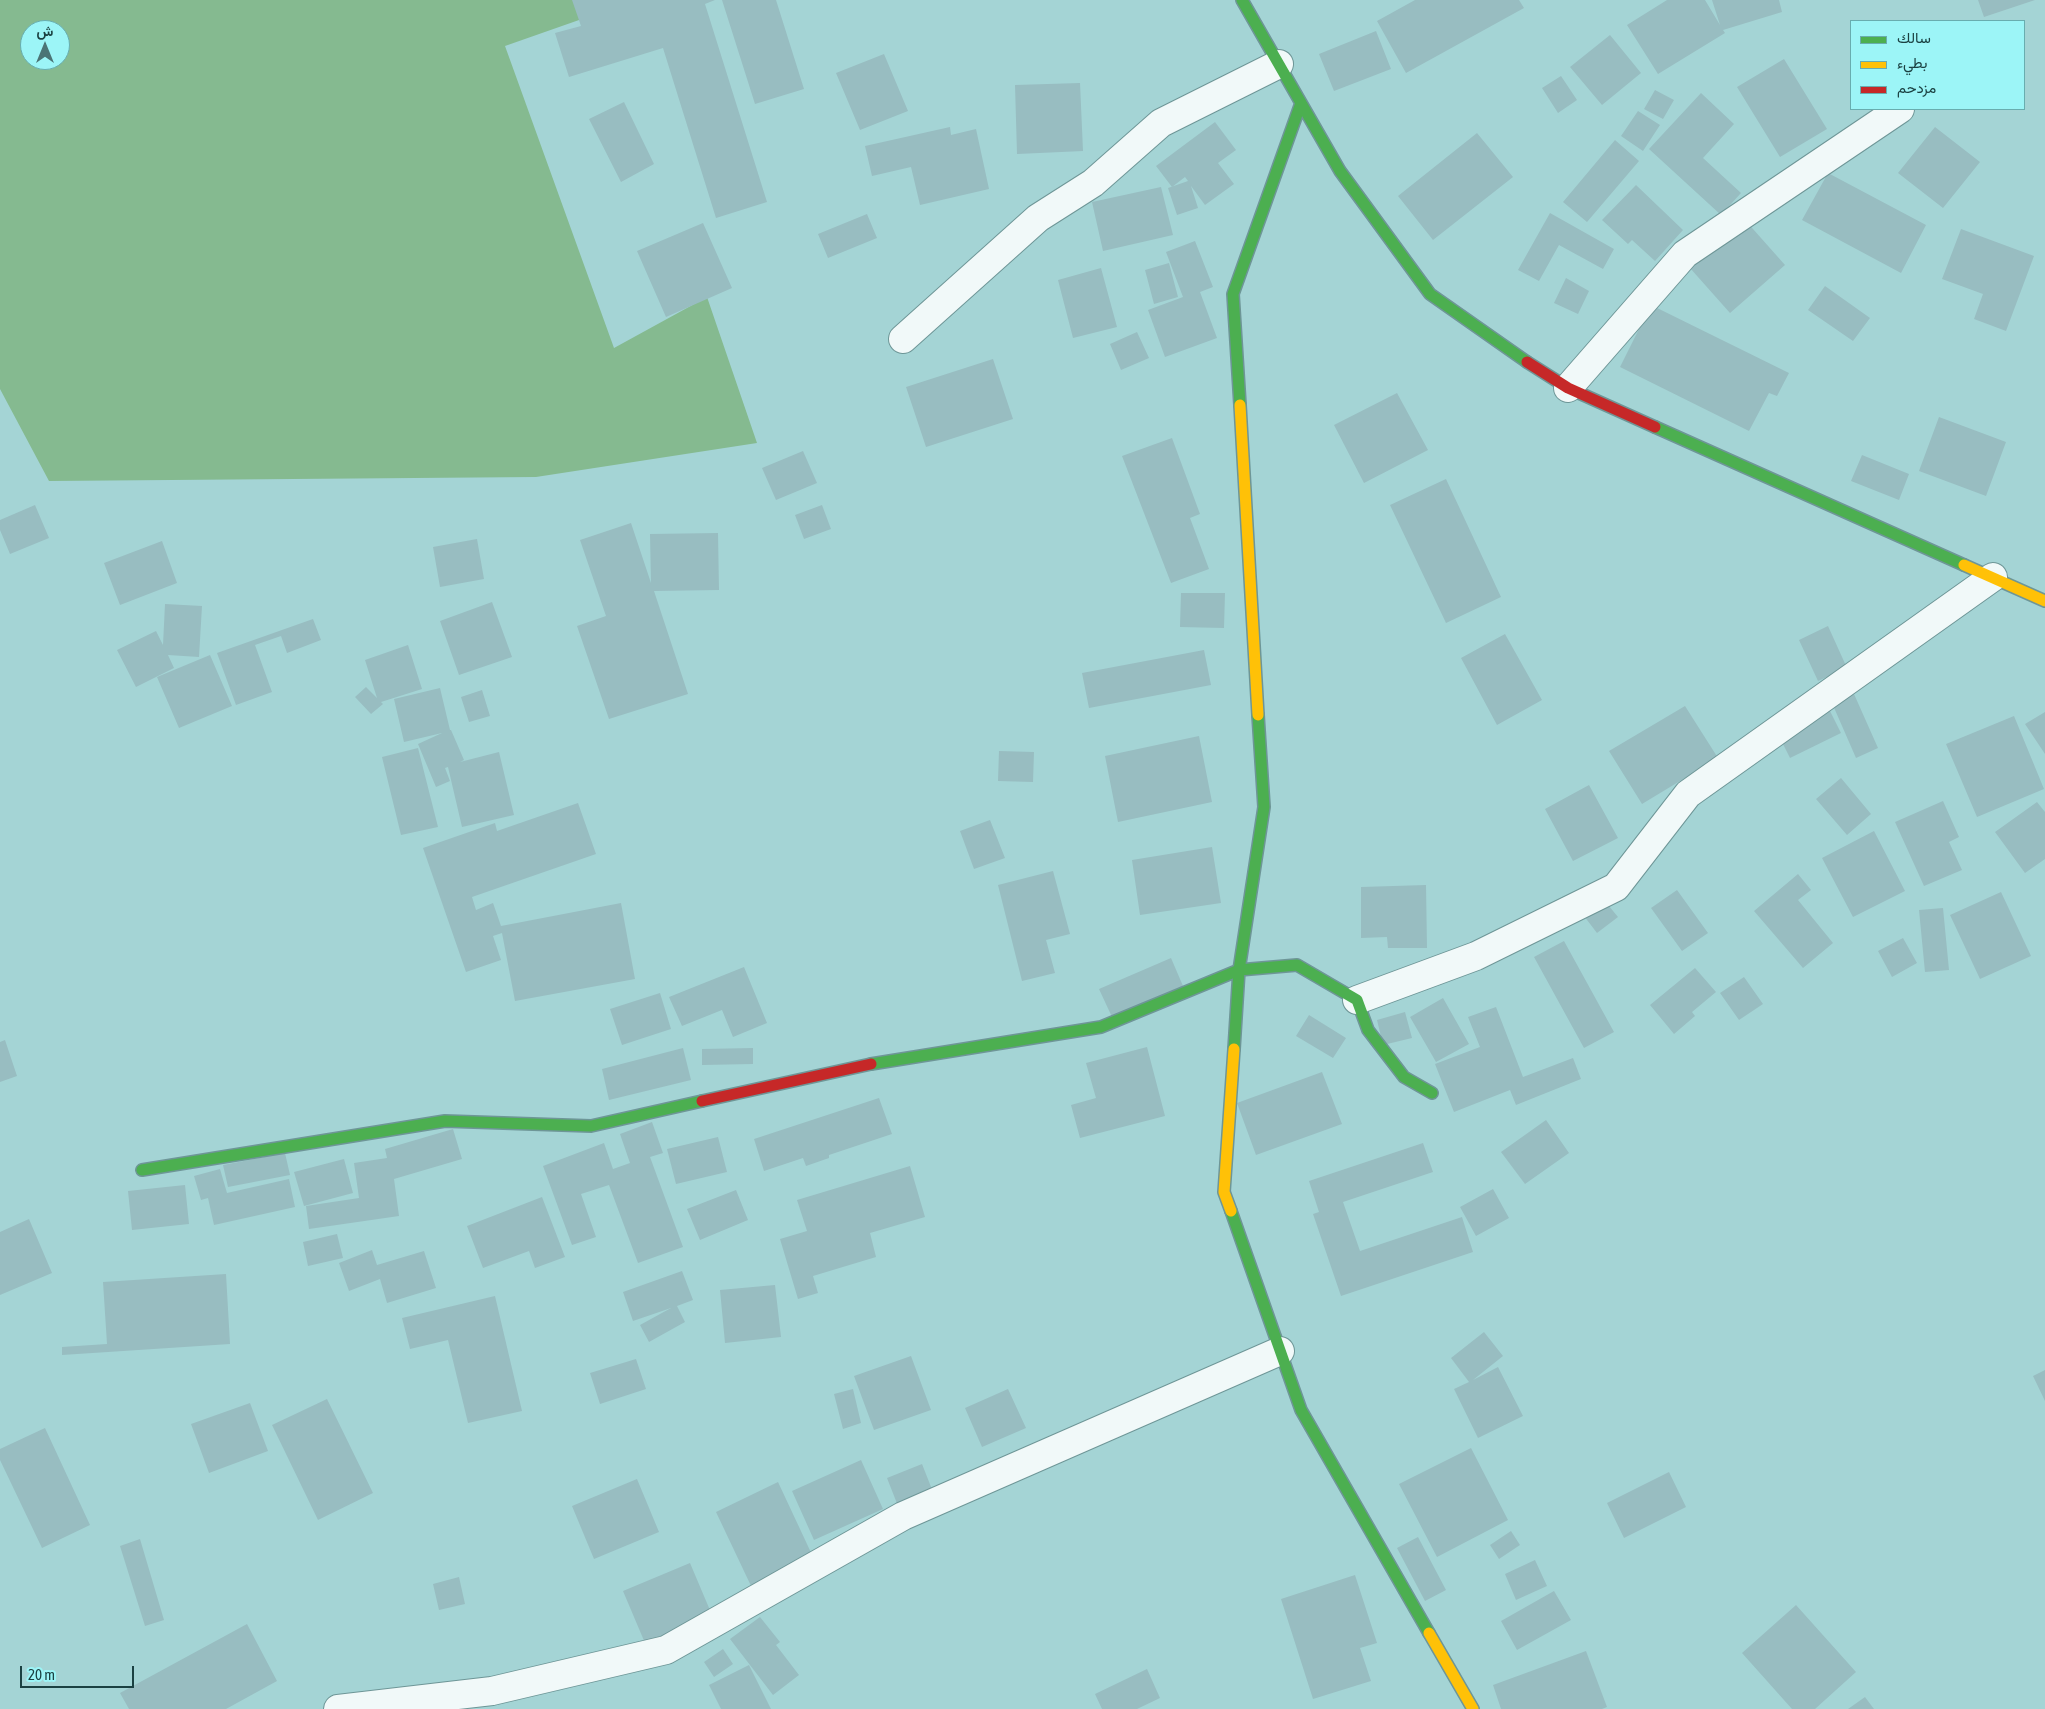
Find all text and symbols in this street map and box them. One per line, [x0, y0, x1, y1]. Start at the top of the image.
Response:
north arrow [20, 20, 70, 70]
legend [1850, 20, 2025, 110]
text: ش [37, 23, 53, 39]
text: سالك [1897, 29, 1931, 46]
text: بطيء [1897, 54, 1927, 71]
text: مزدحم [1897, 79, 1936, 96]
scale bar [22, 1656, 136, 1688]
text: 20 m [28, 1666, 55, 1683]

